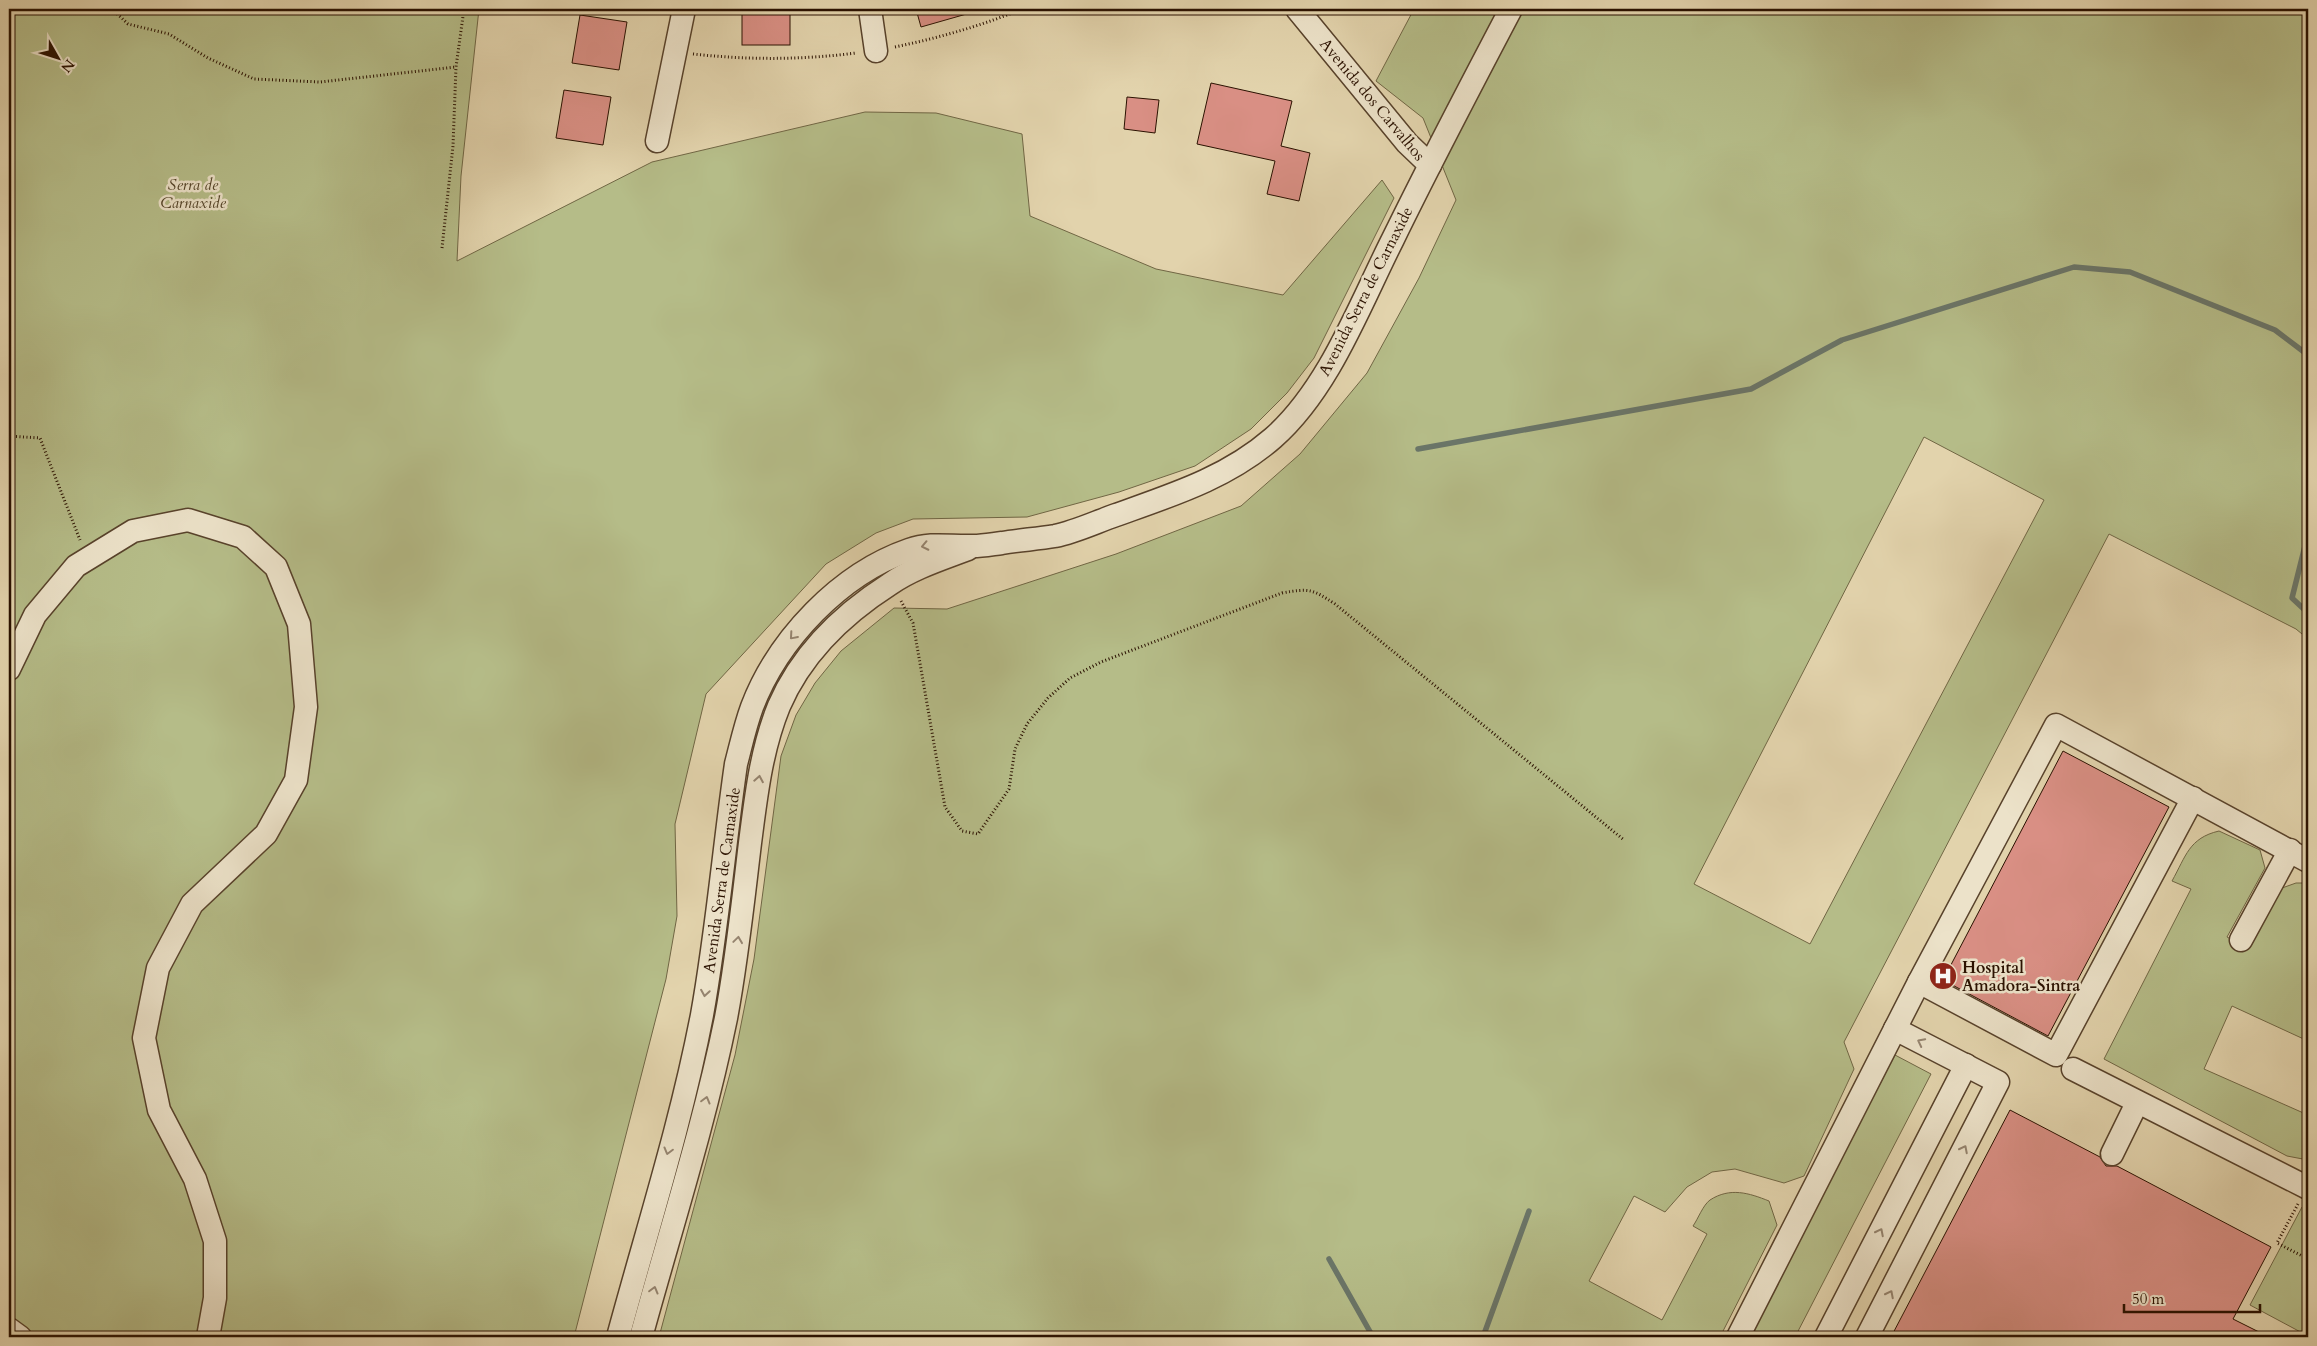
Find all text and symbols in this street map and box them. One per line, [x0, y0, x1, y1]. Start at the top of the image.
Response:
north arrow [32, 32, 82, 82]
street label: Avenida dos Carvalhos [1314, 34, 1430, 166]
text: N [57, 55, 79, 77]
park label: Serra de Carnaxide [160, 174, 227, 214]
street label: Avenida Serra de Carnaxide [1314, 203, 1418, 380]
one-way arrow [921, 540, 930, 551]
one-way arrow [790, 631, 799, 640]
one-way arrow [753, 775, 763, 784]
street label: Avenida Serra de Carnaxide [698, 786, 746, 975]
one-way arrow [732, 936, 742, 945]
place label: Hospital Amadora-Sintra [1962, 957, 2080, 997]
hospital icon: Hospital Amadora-Sintra [1928, 961, 1958, 991]
one-way arrow [701, 989, 711, 997]
one-way arrow [1917, 1038, 1926, 1048]
one-way arrow [700, 1095, 711, 1104]
one-way arrow [1958, 1145, 1968, 1154]
one-way arrow [664, 1147, 674, 1155]
one-way arrow [1874, 1228, 1884, 1237]
scale bar [2124, 1281, 2261, 1313]
one-way arrow [648, 1286, 659, 1295]
text: 50 m [2132, 1289, 2164, 1309]
one-way arrow [1884, 1290, 1894, 1299]

